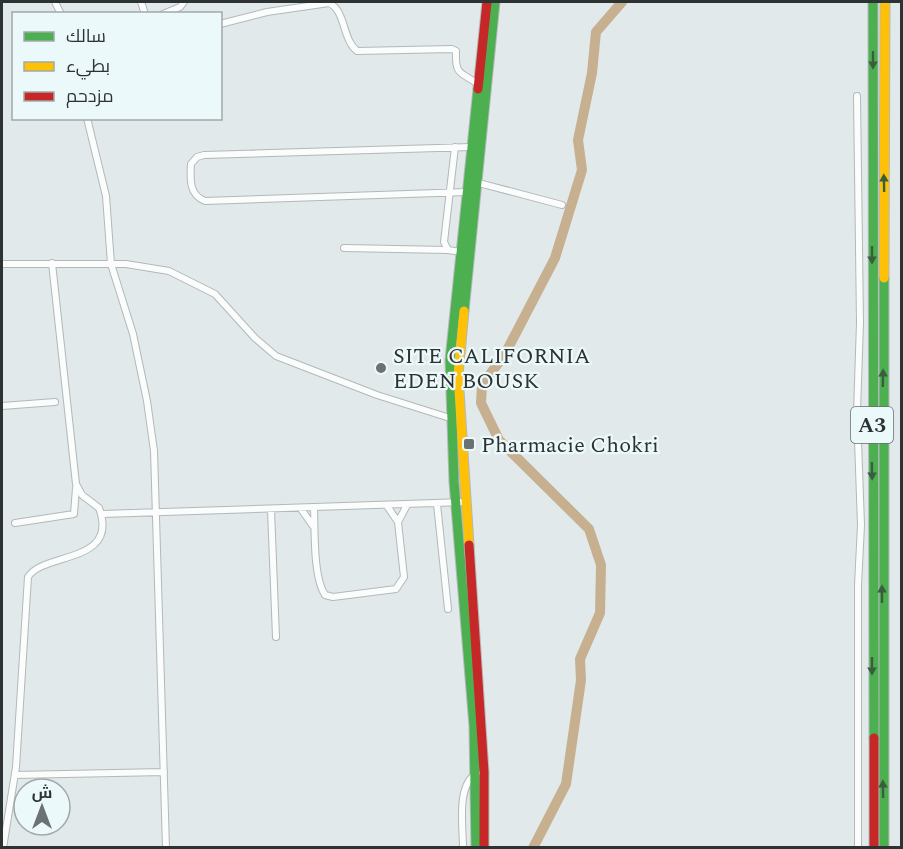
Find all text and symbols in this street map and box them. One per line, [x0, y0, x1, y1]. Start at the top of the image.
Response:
legend [12, 12, 222, 120]
text: سالك [66, 23, 106, 50]
one-way arrow [868, 50, 878, 69]
text: بطيء [66, 53, 110, 80]
text: مزدحم [66, 83, 114, 110]
one-way arrow [879, 174, 889, 193]
one-way arrow [867, 245, 877, 264]
place label: SITE CALIFORNIA EDEN BOUSK [393, 340, 590, 398]
marker: SITE CALIFORNIA EDEN BOUSK [374, 361, 388, 375]
one-way arrow [878, 369, 888, 388]
road number: A3 [851, 407, 893, 443]
place label: Pharmacie Chokri [481, 429, 659, 462]
marker: Pharmacie Chokri [462, 437, 476, 451]
one-way arrow [867, 461, 877, 480]
one-way arrow [877, 585, 887, 604]
one-way arrow [867, 656, 877, 675]
north arrow [12, 777, 72, 837]
one-way arrow [878, 780, 888, 799]
text: ش [32, 781, 52, 805]

